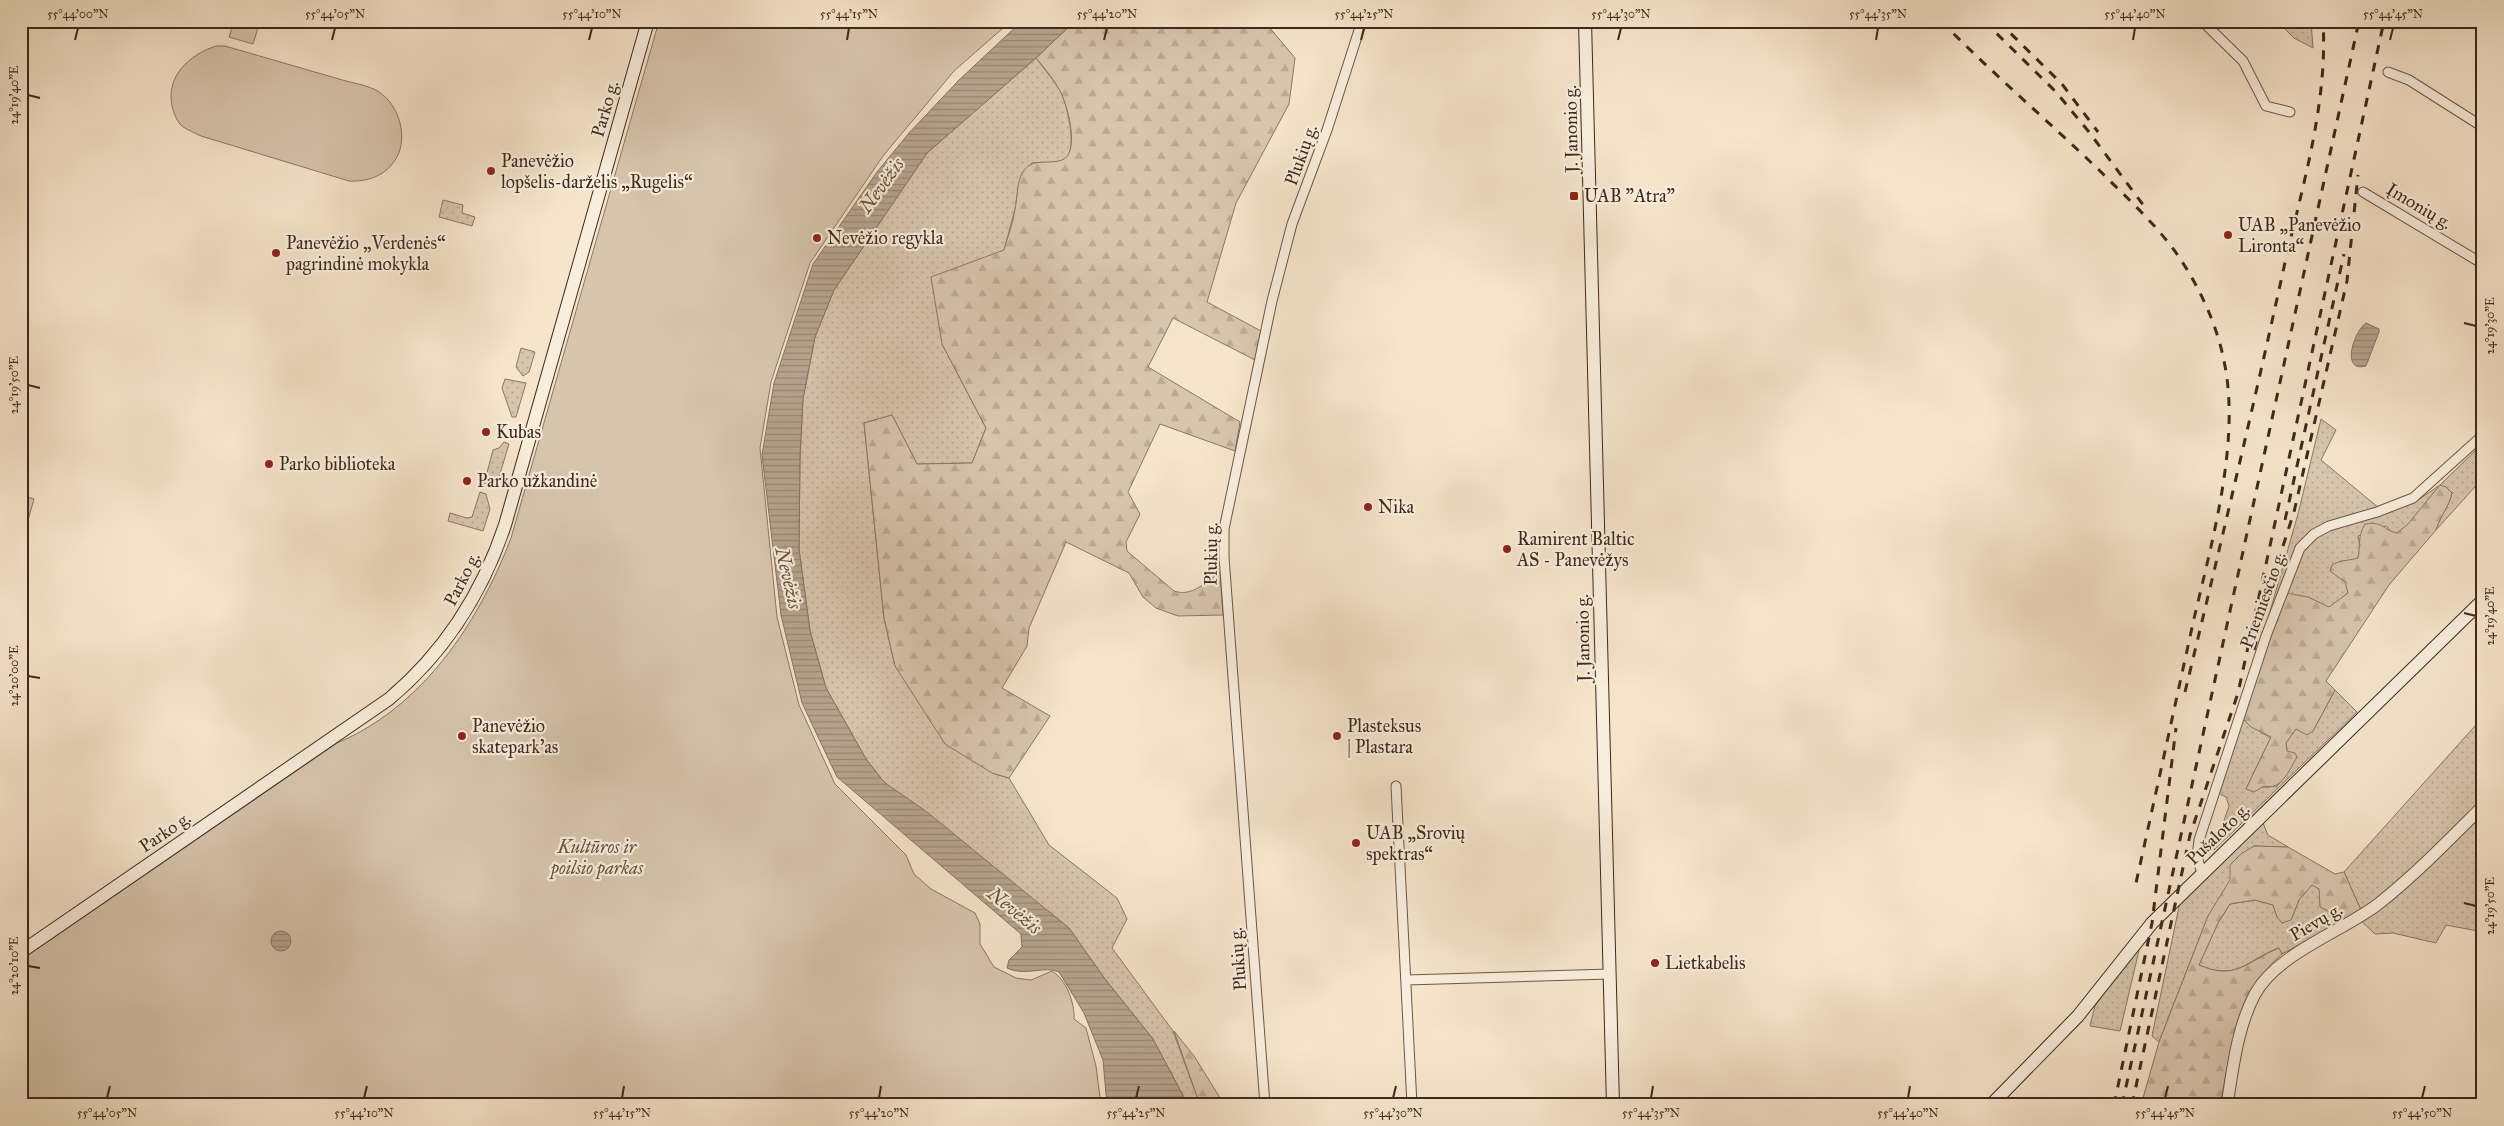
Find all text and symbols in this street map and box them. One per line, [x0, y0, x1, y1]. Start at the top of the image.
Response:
text: 55°44'00"N [47, 7, 109, 21]
text: 55°44'05"N [305, 7, 365, 21]
text: 55°44'10"N [562, 7, 622, 21]
text: 55°44'15"N [820, 7, 878, 21]
text: 55°44'20"N [1077, 7, 1137, 21]
text: 55°44'25"N [1334, 7, 1394, 21]
text: 55°44'30"N [1591, 7, 1651, 21]
text: 55°44'35"N [1849, 7, 1907, 21]
text: 55°44'40"N [2104, 7, 2166, 21]
text: 55°44'45"N [2363, 7, 2423, 21]
text: 24°19'40"E [7, 65, 21, 124]
street label: Parko g. [586, 78, 624, 140]
street label: J. Janonio g. [1559, 85, 1584, 175]
street label: Plukių g. [1280, 121, 1323, 189]
place label: Panevėžio lopšelis-darželis „Rugelis“ [501, 150, 693, 194]
water label: Nevėžis [853, 153, 909, 218]
marker: Panevėžio lopšelis-darželis „Rugelis“ [485, 165, 497, 177]
street label: Įmonių g. [2382, 178, 2456, 235]
place label: UAB "Atra" [1584, 185, 1675, 207]
marker: UAB "Atra" [1568, 190, 1580, 202]
place label: UAB „Panevėžio Lironta“ [2238, 214, 2361, 257]
place label: Nevėžio regykla [827, 227, 944, 250]
marker: UAB „Panevėžio Lironta“ [2222, 229, 2234, 241]
place label: Panevėžio „Verdenės“ pagrindinė mokykla [285, 232, 446, 276]
marker: Nevėžio regykla [811, 232, 823, 244]
marker: Panevėžio „Verdenės“ pagrindinė mokykla [270, 247, 282, 259]
text: 24°19'30"E [2483, 297, 2497, 355]
text: 24°19'50"E [7, 356, 21, 414]
place label: Kubas [496, 421, 541, 443]
marker: Kubas [480, 426, 492, 438]
place label: Parko biblioteka [279, 453, 396, 475]
marker: Parko biblioteka [263, 458, 275, 470]
place label: Parko užkandinė [477, 470, 597, 492]
marker: Parko užkandinė [461, 475, 473, 487]
place label: Nika [1378, 496, 1415, 518]
marker: Nika [1362, 501, 1374, 513]
street label: Plukių g. [1199, 522, 1224, 586]
place label: Ramirent Baltic AS - Panevėžys [1516, 528, 1635, 571]
marker: Ramirent Baltic AS - Panevėžys [1501, 543, 1513, 555]
water label: Nevėžis [770, 544, 807, 612]
street label: Parko g. [439, 548, 486, 610]
street label: Priemiesčio g. [2235, 549, 2292, 652]
text: 24°19'40"E [2483, 586, 2497, 645]
street label: J. Janonio g. [1571, 594, 1596, 684]
text: 24°20'00"E [7, 645, 21, 707]
place label: Panevėžio skatepark'as [472, 715, 558, 758]
place label: Plasteksus | Plastara [1347, 715, 1421, 758]
marker: Panevėžio skatepark'as [456, 730, 468, 742]
marker: Plasteksus | Plastara [1331, 730, 1343, 742]
street label: Pušaloto g. [2182, 798, 2255, 870]
street label: Parko g. [135, 807, 196, 858]
place label: UAB „Srovių spektras“ [1366, 822, 1466, 865]
park label: Kultūros ir poilsio parkas [548, 836, 644, 880]
marker: UAB „Srovių spektras“ [1350, 837, 1362, 849]
text: 24°19'50"E [2483, 877, 2497, 935]
water label: Nevėžis [982, 881, 1047, 939]
street label: Pievų g. [2286, 898, 2347, 947]
street label: Plukių g. [1225, 927, 1252, 991]
text: 24°20'10"E [7, 936, 21, 995]
place label: Lietkabelis [1665, 952, 1746, 974]
marker: Lietkabelis [1649, 957, 1661, 969]
text: 55°44'05"N [77, 1106, 137, 1120]
text: 55°44'10"N [334, 1106, 394, 1120]
text: 55°44'15"N [593, 1106, 651, 1120]
text: 55°44'20"N [849, 1106, 909, 1120]
text: 55°44'25"N [1106, 1106, 1166, 1120]
text: 55°44'30"N [1363, 1106, 1423, 1120]
text: 55°44'35"N [1622, 1106, 1680, 1120]
text: 55°44'40"N [1877, 1106, 1939, 1120]
text: 55°44'45"N [2135, 1106, 2195, 1120]
text: 55°44'50"N [2392, 1106, 2452, 1120]

